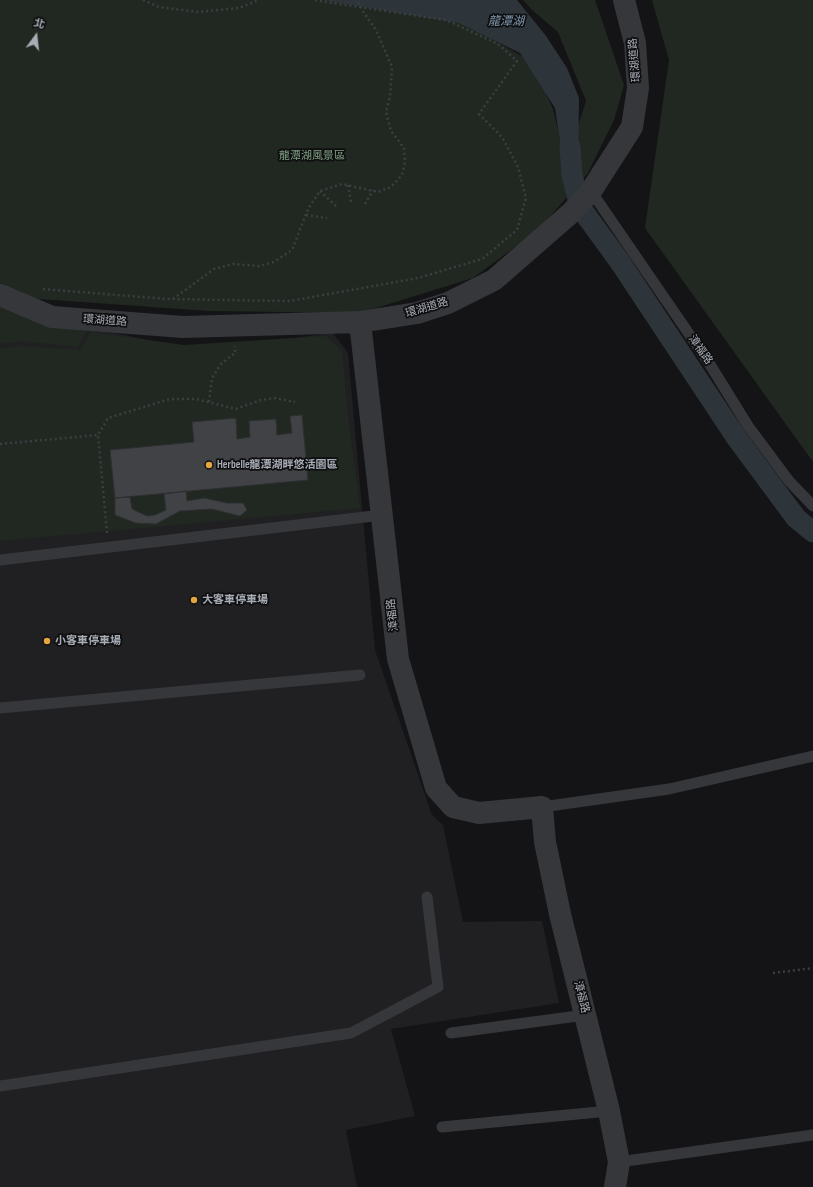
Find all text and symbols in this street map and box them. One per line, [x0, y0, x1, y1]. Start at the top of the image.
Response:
water label: 龍潭湖 [488, 15, 524, 29]
north arrow [16, 16, 56, 56]
text: 北 [32, 16, 46, 32]
street label: 環湖道路 [627, 38, 643, 82]
park label: 龍潭湖風景區 [279, 149, 345, 163]
street label: 環湖道路 [404, 295, 450, 321]
street label: 環湖道路 [83, 313, 127, 329]
street label: 漳福路 [685, 333, 715, 367]
place label: Herbelle龍潭湖畔悠活園區 [217, 458, 338, 472]
marker: Herbelle龍潭湖畔悠活園區 [204, 460, 214, 470]
place label: 大客車停車場 [202, 593, 268, 607]
marker: 大客車停車場 [189, 595, 199, 605]
street label: 漳福路 [385, 598, 401, 632]
place label: 小客車停車場 [55, 634, 121, 648]
marker: 小客車停車場 [42, 636, 52, 646]
street label: 漳福路 [571, 979, 591, 1015]

